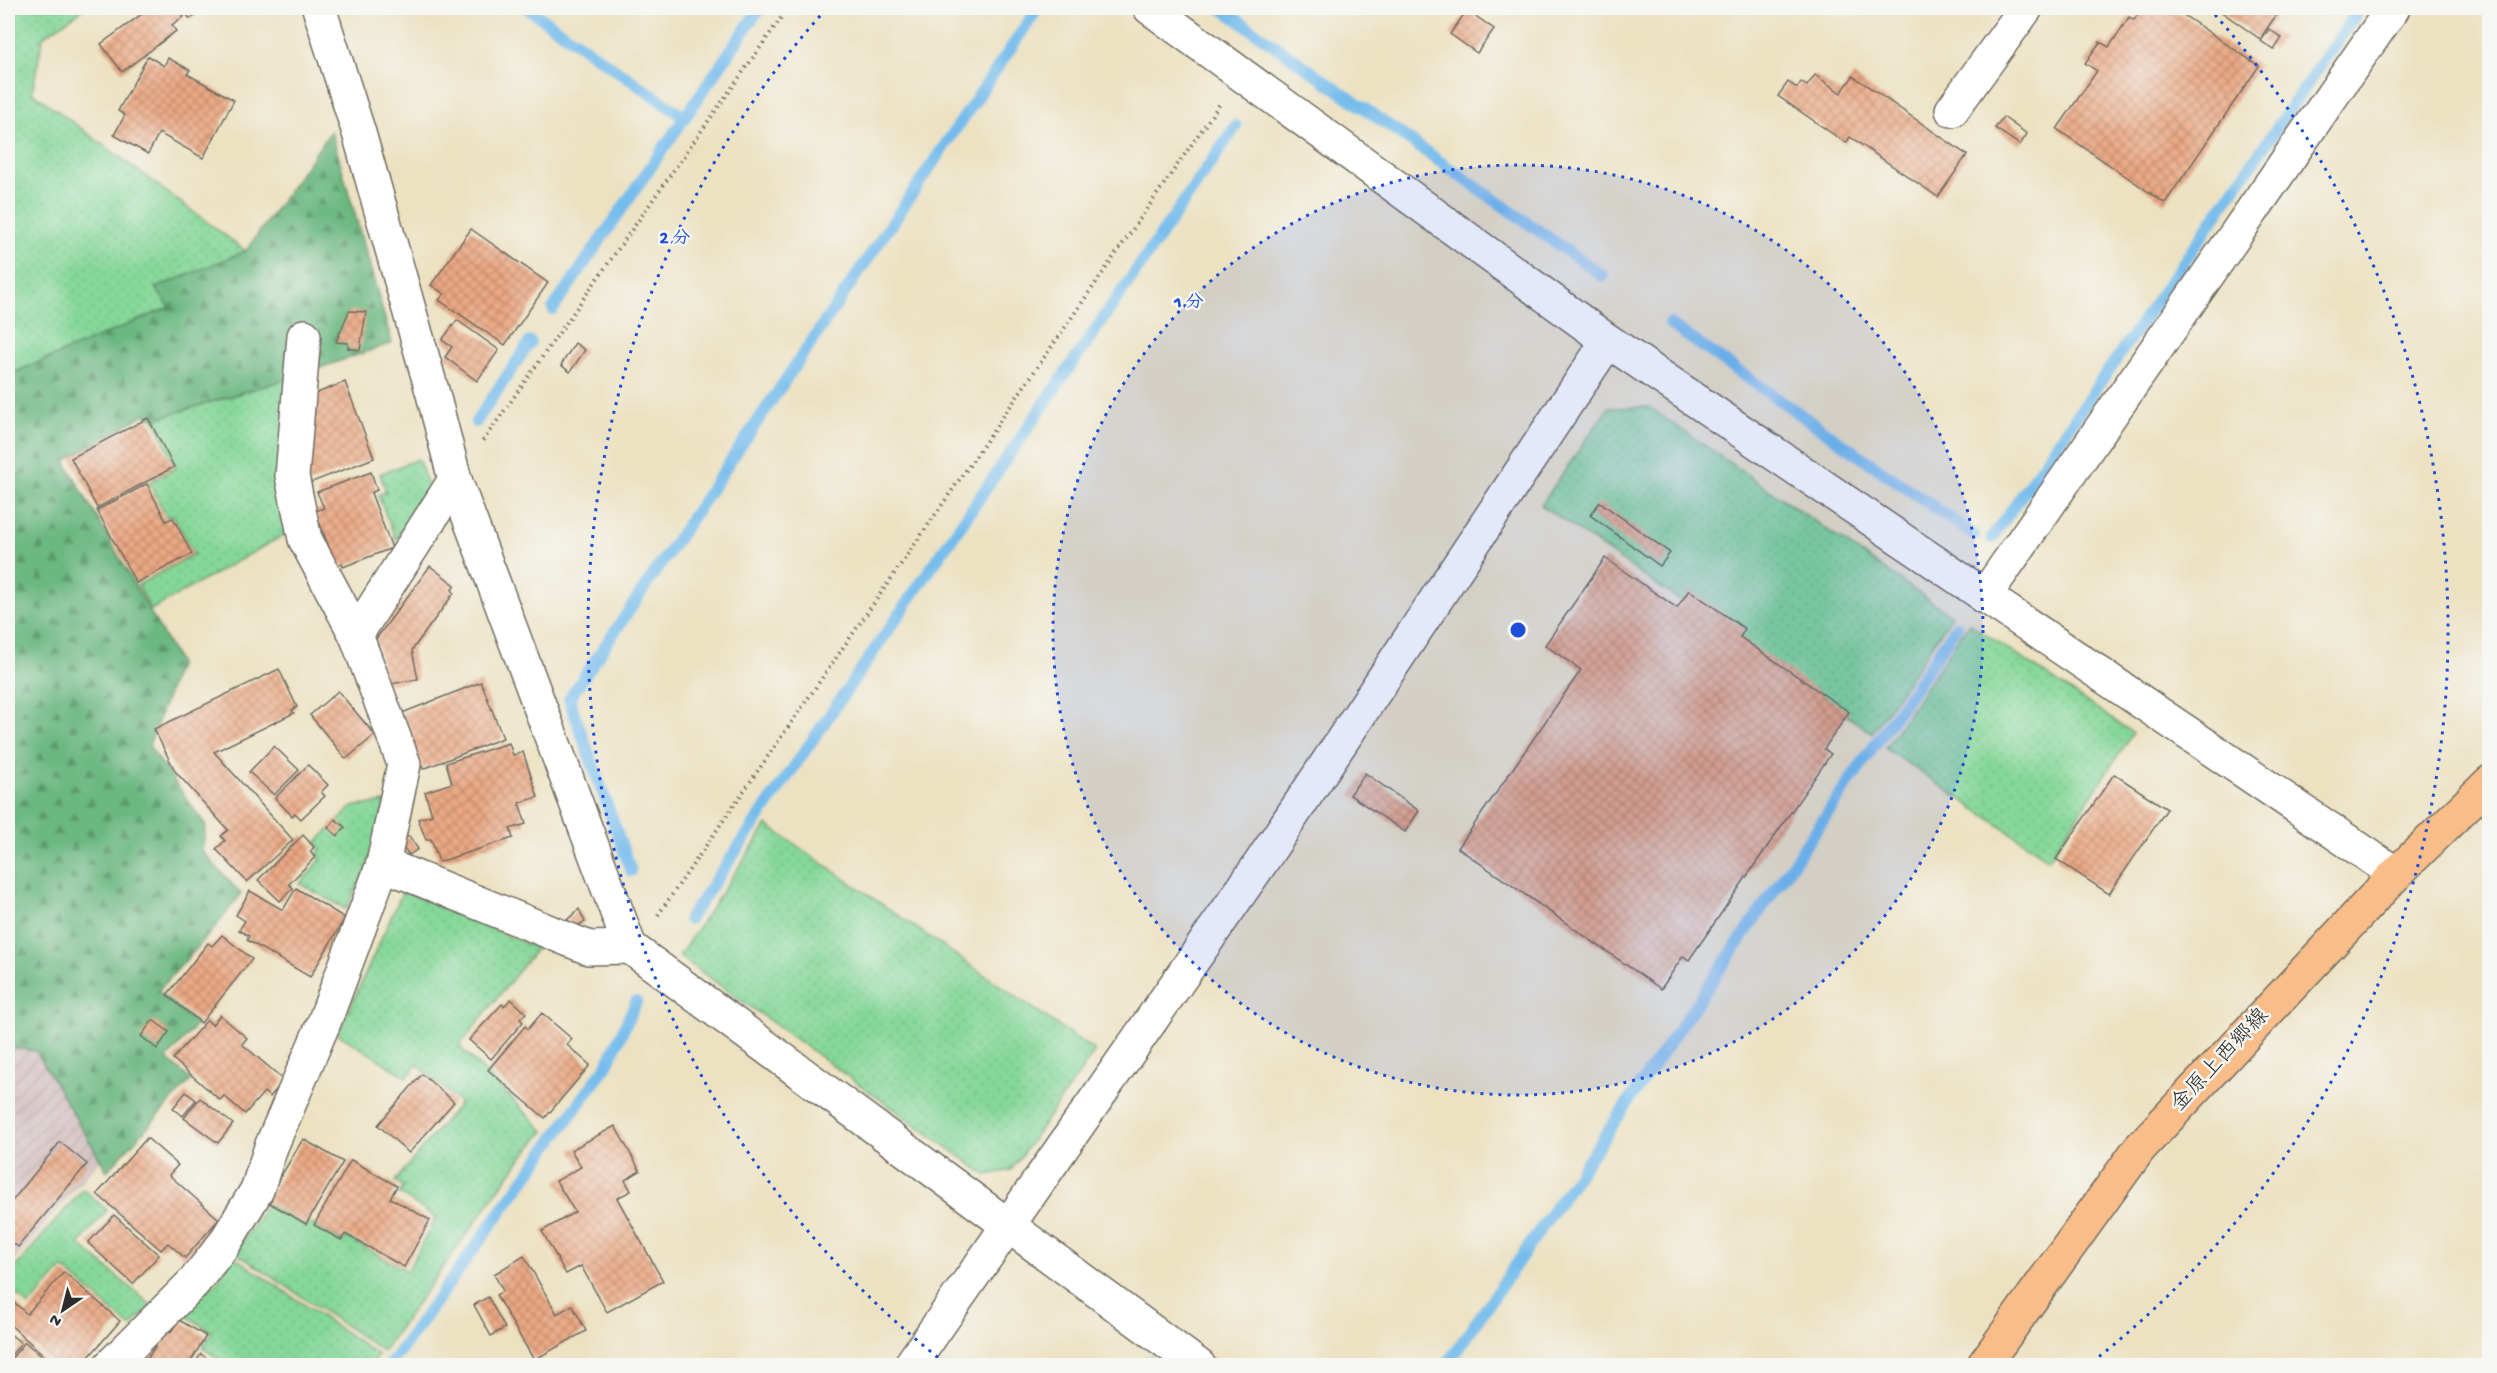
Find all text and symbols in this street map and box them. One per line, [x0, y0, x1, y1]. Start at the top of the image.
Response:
text: 2 分 [659, 228, 691, 250]
text: 1 分 [1173, 292, 1204, 314]
centre of rings [1508, 620, 1528, 640]
street label: 金原上西郷線 [2166, 1003, 2276, 1118]
north arrow [33, 1280, 93, 1340]
text: N [46, 1308, 66, 1330]

